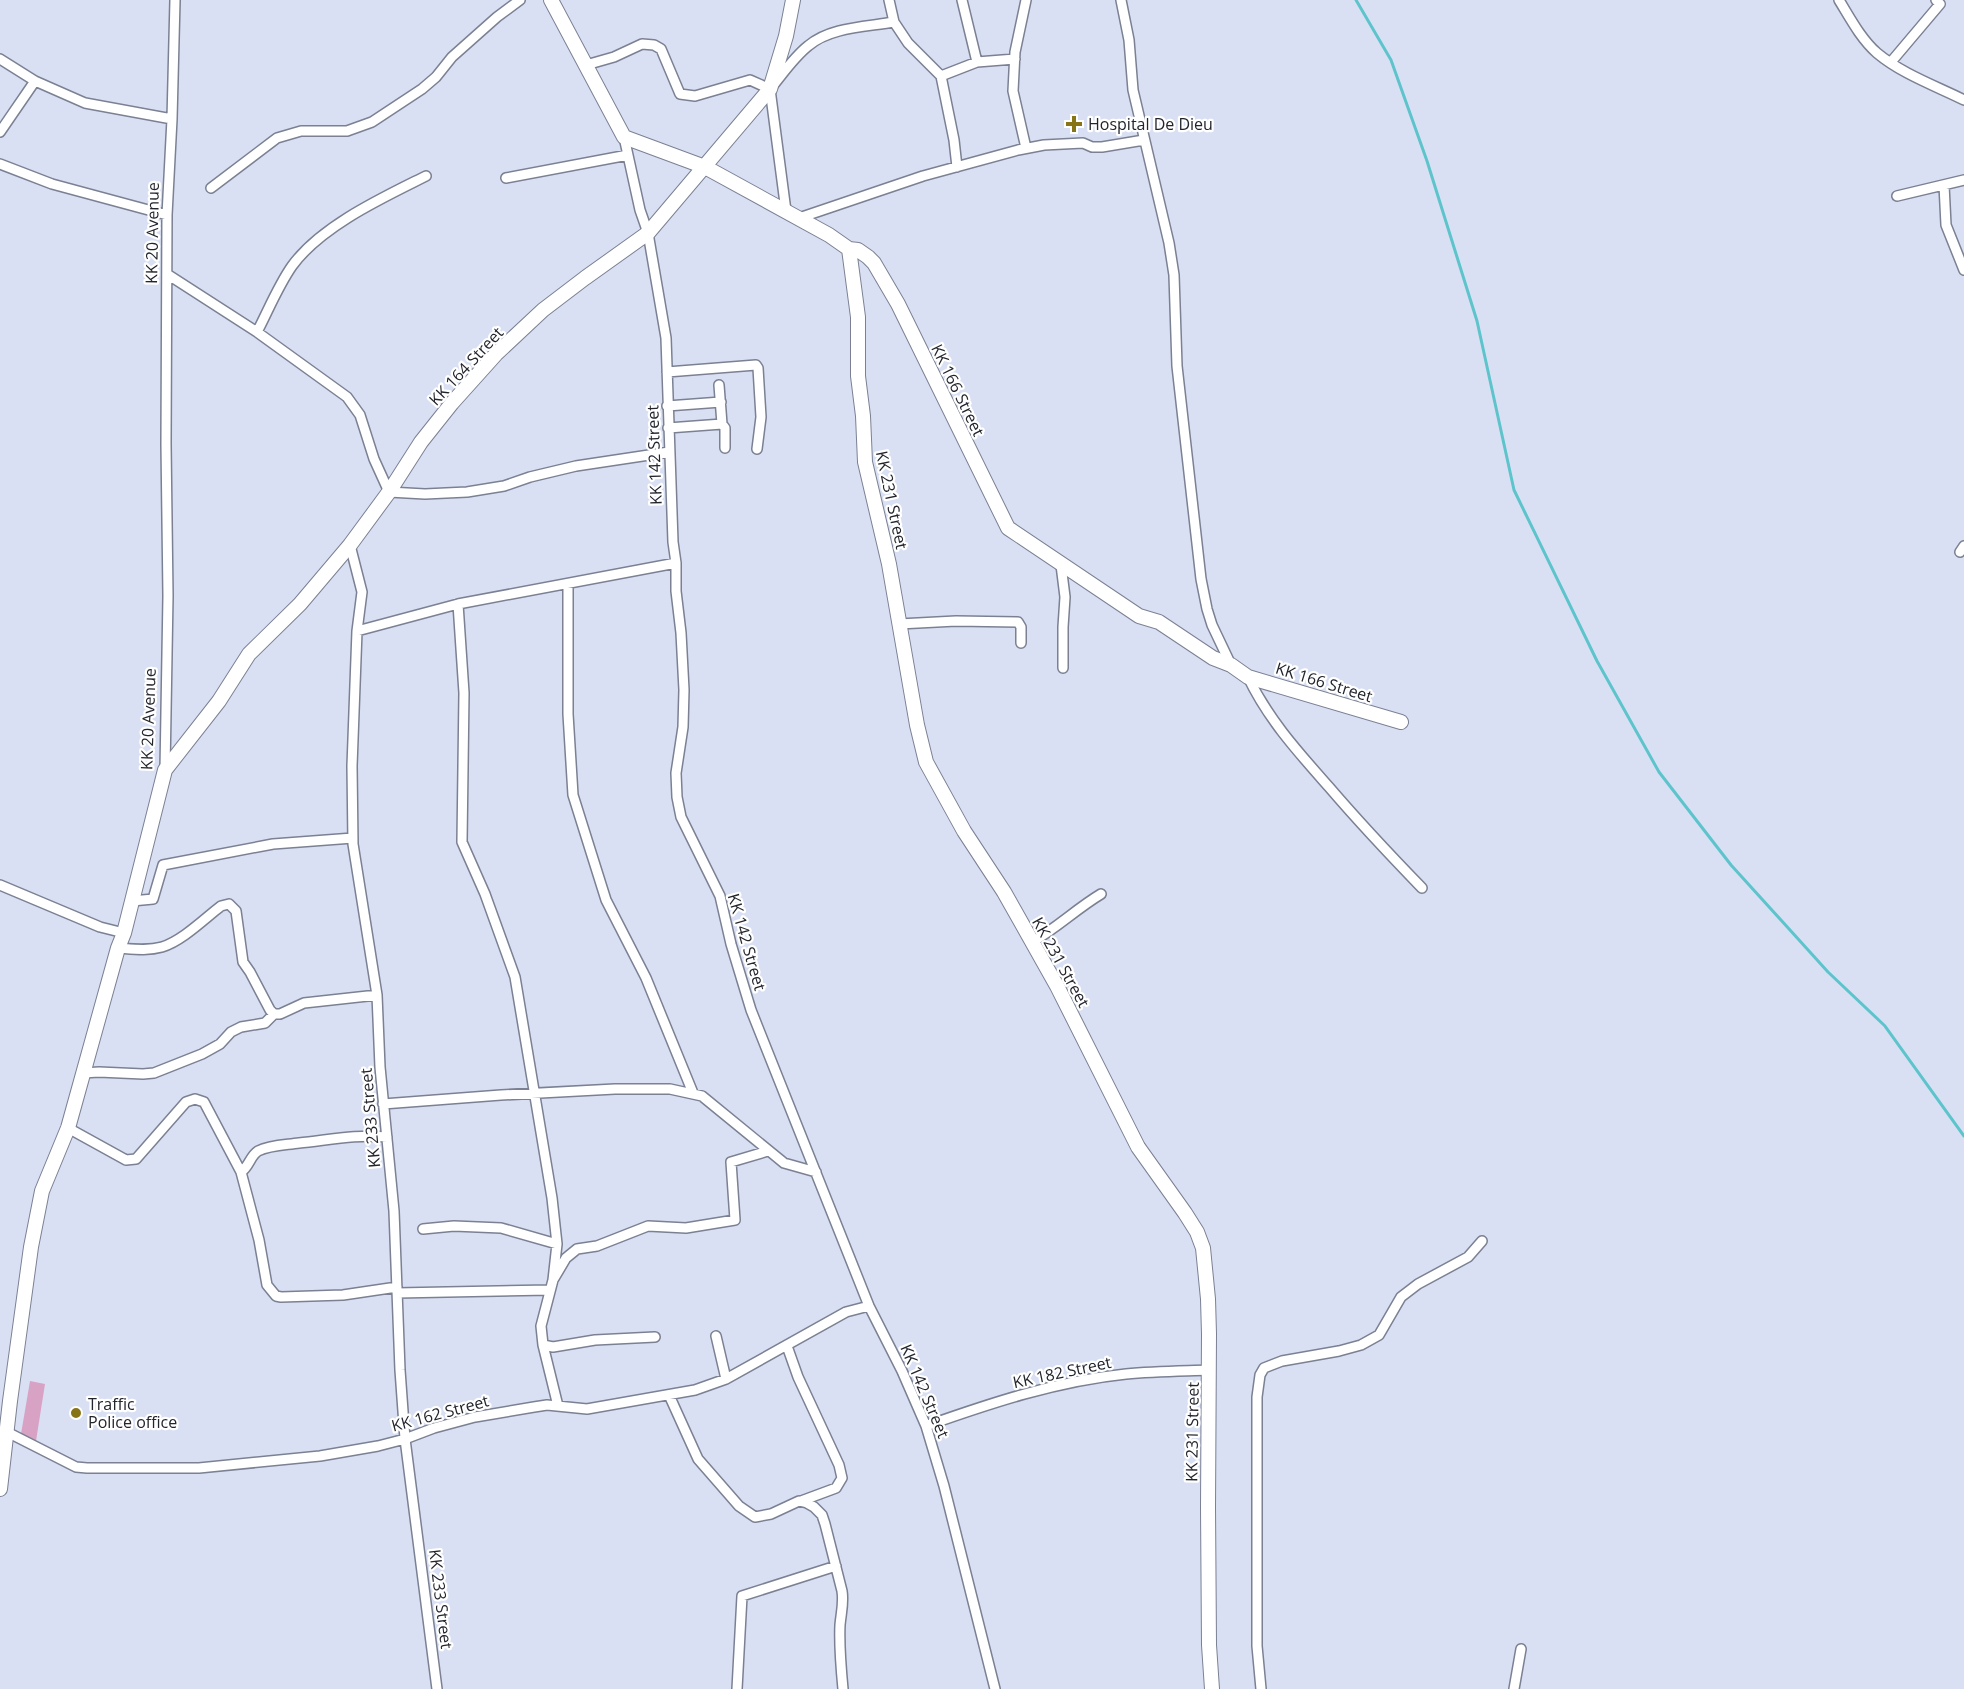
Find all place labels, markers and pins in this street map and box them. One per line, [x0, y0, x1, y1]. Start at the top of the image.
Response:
place label: Hospital De Dieu [1088, 113, 1213, 135]
marker: Hospital De Dieu [1065, 115, 1083, 133]
place label: Traffic Police office [88, 1393, 177, 1433]
marker: Traffic Police office [69, 1406, 83, 1420]

